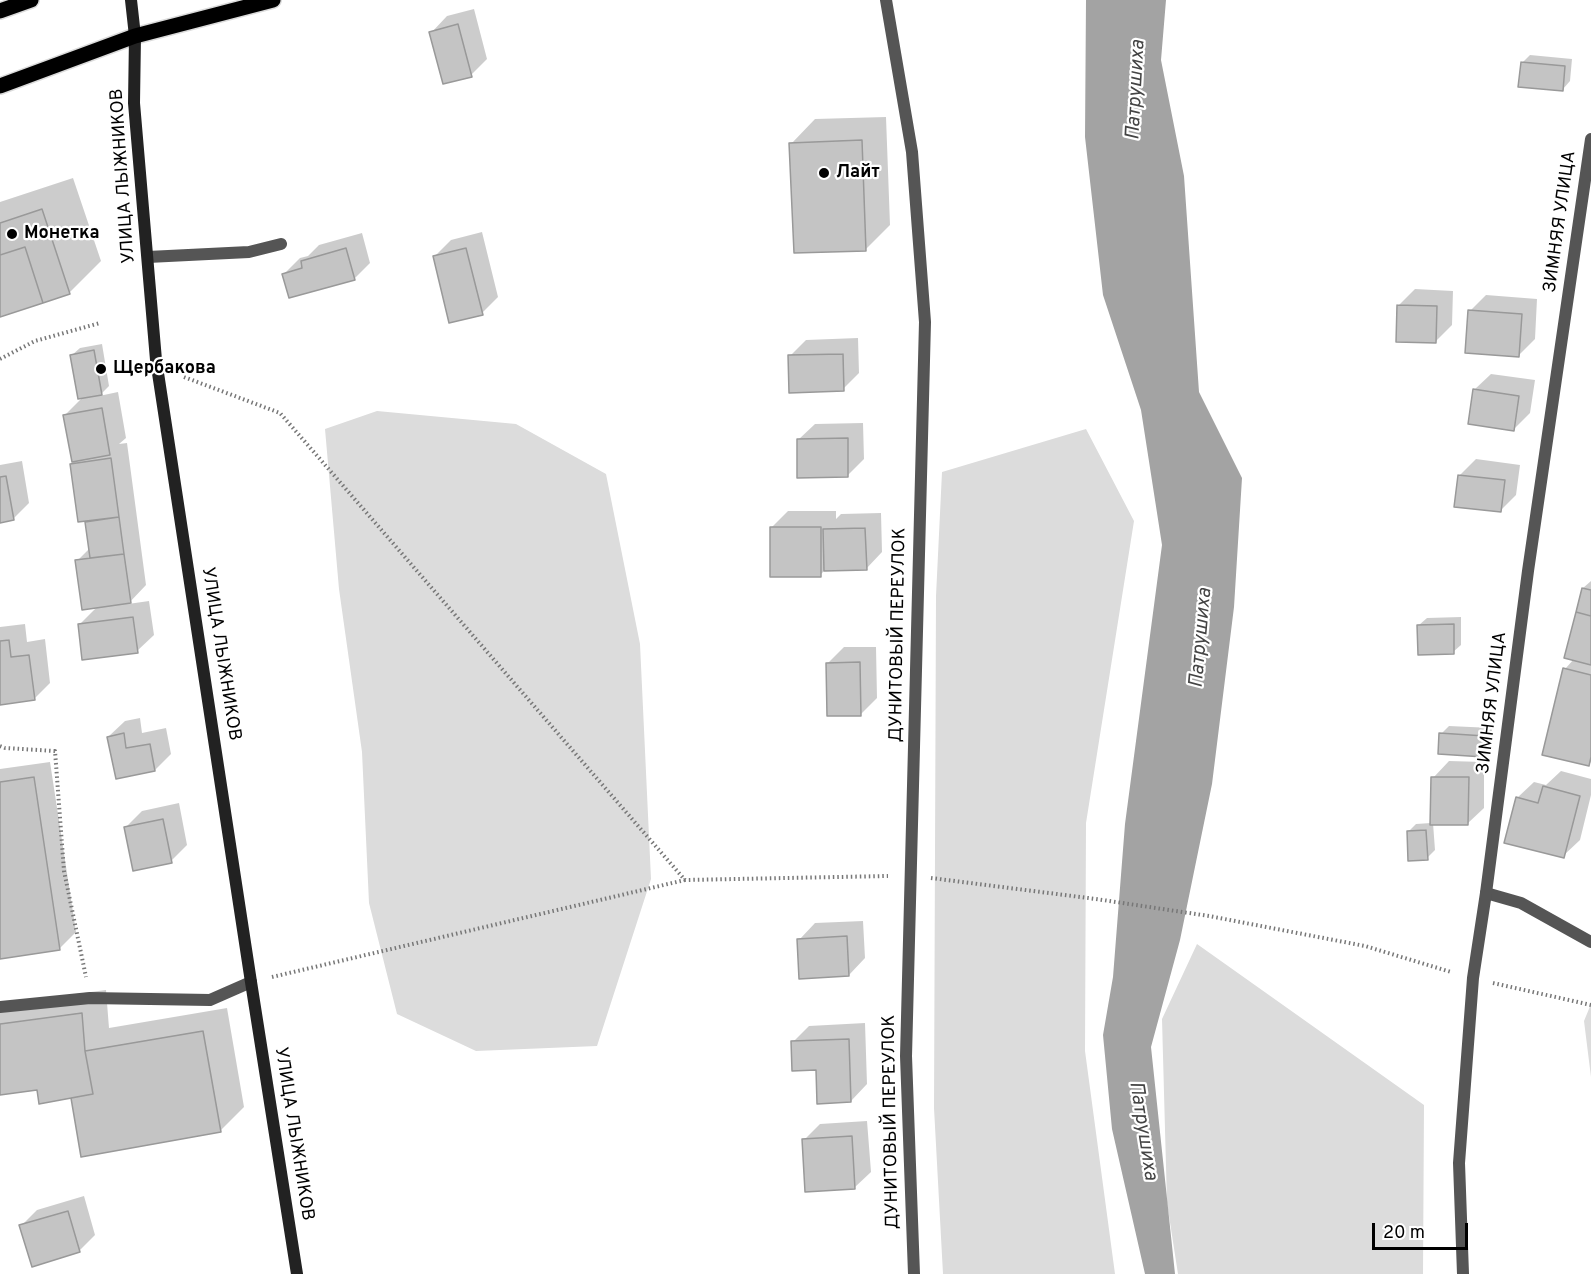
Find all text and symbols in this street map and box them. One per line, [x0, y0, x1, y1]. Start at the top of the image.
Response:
water label: Патрушиха [1122, 39, 1152, 141]
street label: УЛИЦА ЛЫЖНИКОВ [107, 88, 141, 264]
street label: ЗИМНЯЯ УЛИЦА [1540, 150, 1582, 294]
place label: Лайт [836, 162, 880, 184]
marker: Лайт [817, 166, 831, 180]
place label: Монетка [24, 223, 100, 245]
marker: Монетка [5, 227, 19, 241]
place label: Щербакова [113, 358, 216, 380]
marker: Щербакова [94, 362, 108, 376]
street label: ДУНИТОВЫЙ ПЕРЕУЛОК [886, 527, 912, 743]
street label: УЛИЦА ЛЫЖНИКОВ [196, 566, 244, 742]
water label: Патрушиха [1186, 587, 1218, 689]
street label: ЗИМНЯЯ УЛИЦА [1474, 631, 1512, 775]
street label: ДУНИТОВЫЙ ПЕРЕУЛОК [879, 1014, 905, 1230]
street label: УЛИЦА ЛЫЖНИКОВ [269, 1046, 317, 1222]
water label: Патрушиха [1122, 1080, 1162, 1182]
scale bar [1375, 1211, 1471, 1249]
text: 20 m [1383, 1222, 1425, 1245]

